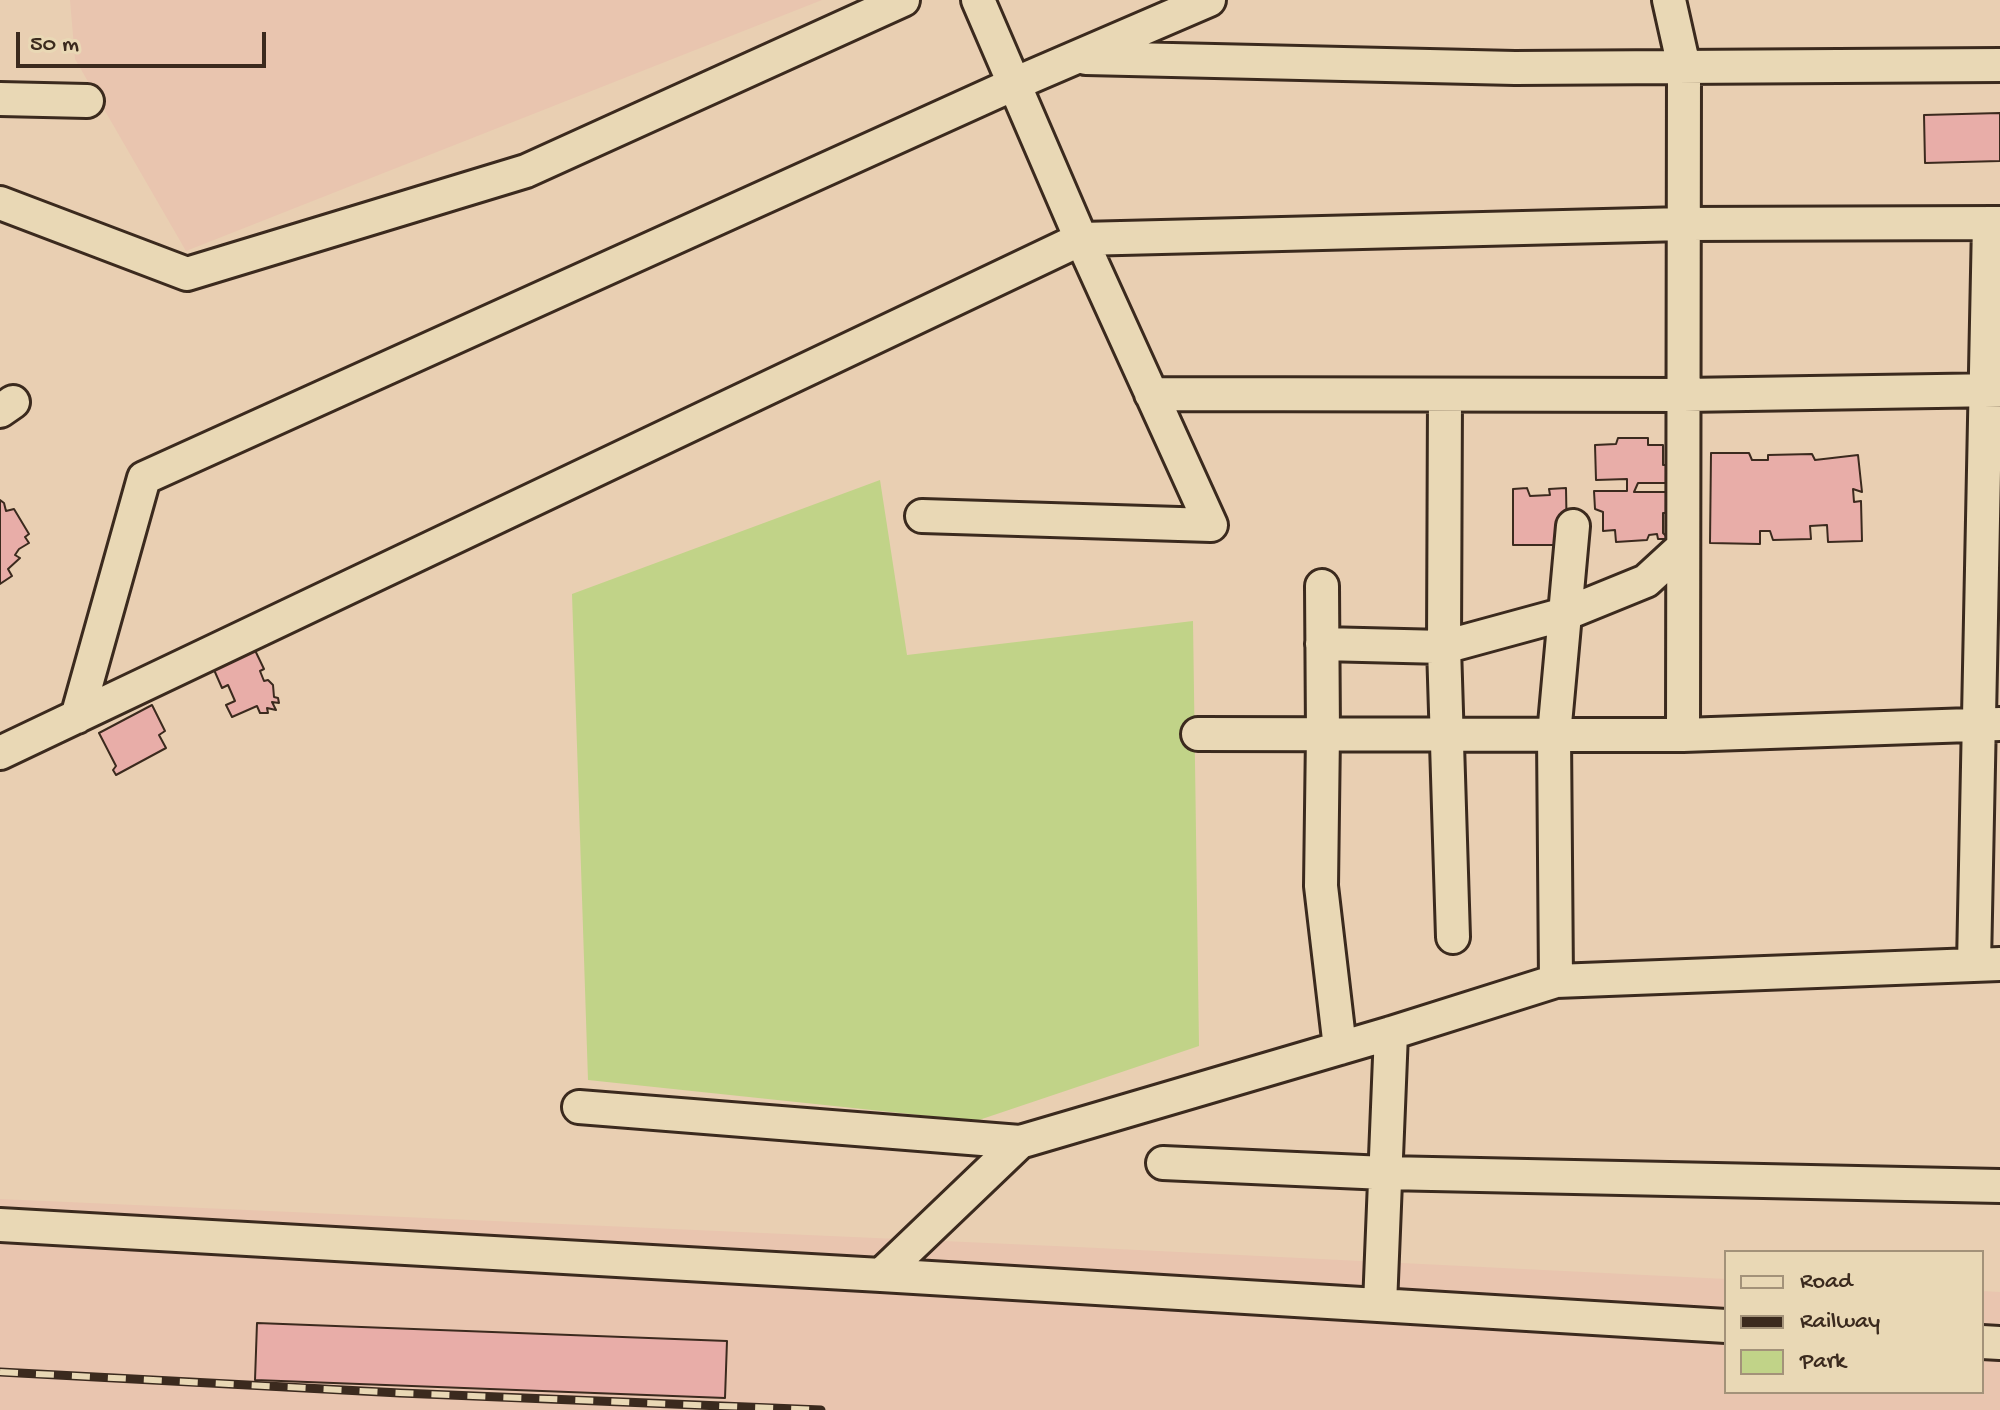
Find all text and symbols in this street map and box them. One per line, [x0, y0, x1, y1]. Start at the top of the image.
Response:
scale bar [20, 16, 270, 66]
text: 50 m [30, 31, 79, 60]
legend [1724, 1250, 1984, 1394]
text: Road [1800, 1268, 1852, 1297]
text: Railway [1800, 1308, 1880, 1337]
text: Park [1800, 1348, 1846, 1377]

